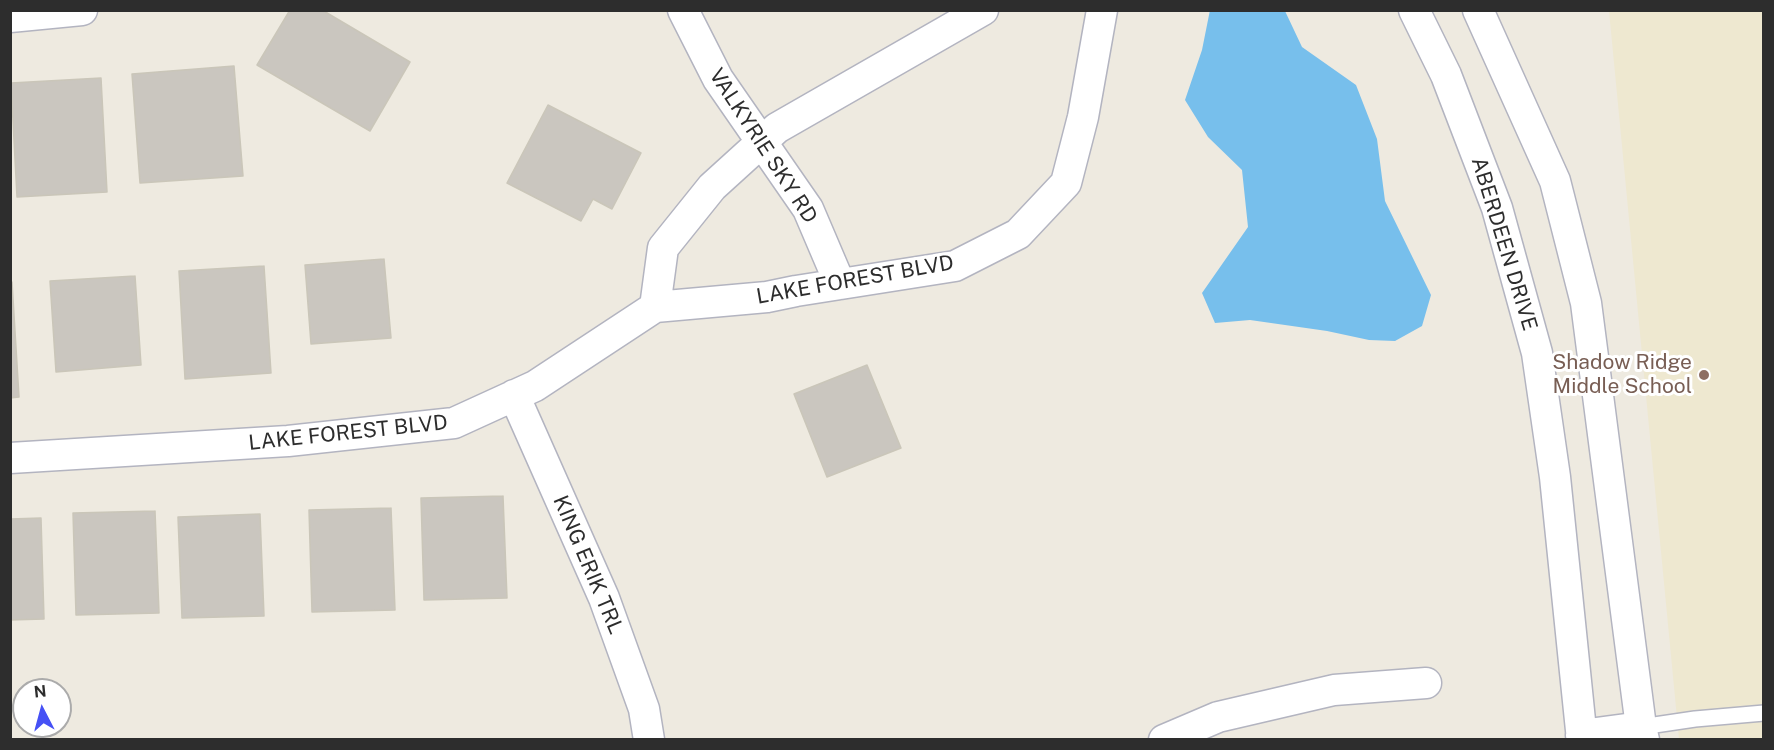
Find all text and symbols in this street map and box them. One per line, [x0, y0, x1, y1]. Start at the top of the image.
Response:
street label: VALKYRIE SKY RD [704, 64, 822, 228]
street label: ABERDEEN DRIVE [1466, 154, 1542, 334]
street label: LAKE FOREST BLVD [754, 250, 956, 310]
place label: Shadow Ridge Middle School [1552, 350, 1692, 400]
marker: Shadow Ridge Middle School [1697, 368, 1711, 382]
street label: LAKE FOREST BLVD [247, 410, 449, 456]
street label: KING ERIK TRL [547, 492, 629, 638]
north arrow [12, 678, 72, 738]
text: N [33, 681, 47, 702]

